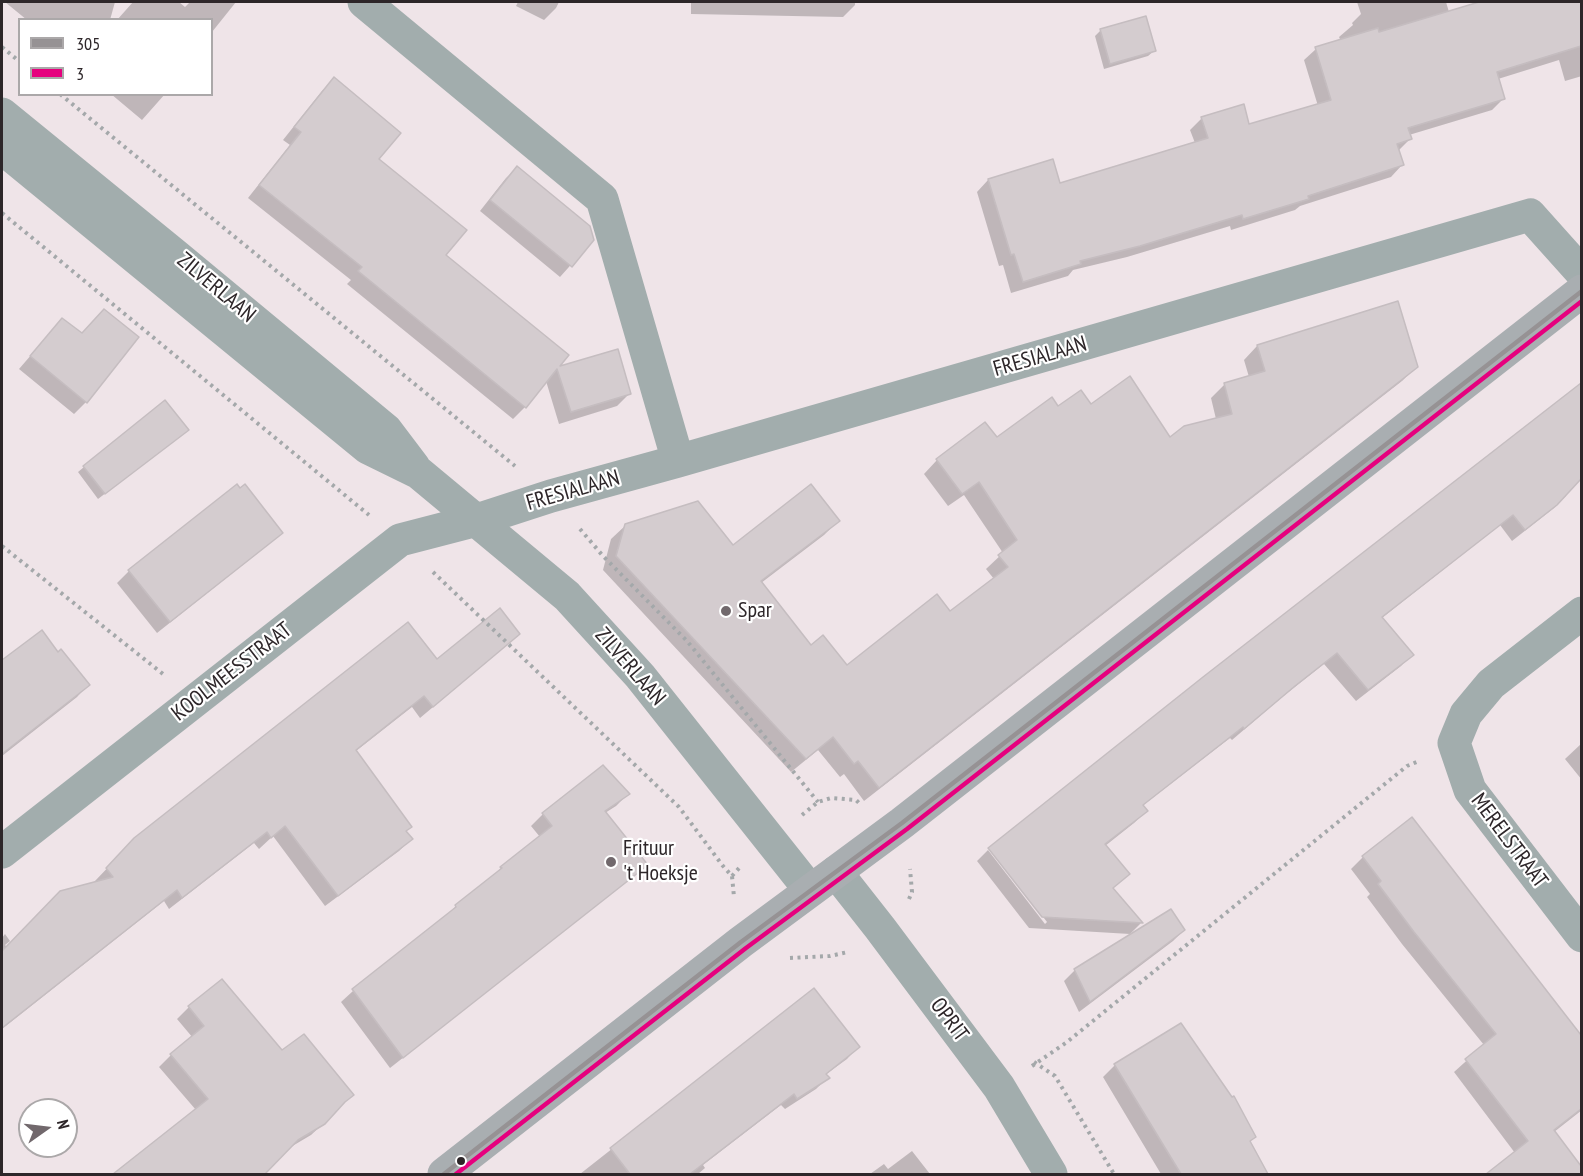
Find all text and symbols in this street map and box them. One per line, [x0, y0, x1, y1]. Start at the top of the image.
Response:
legend [18, 18, 213, 96]
text: 305 [76, 32, 100, 55]
text: 3 [76, 62, 84, 85]
street label: ZILVERLAAN [171, 248, 261, 328]
street label: FRESIALAAN [990, 331, 1090, 383]
street label: FRESIALAAN [523, 465, 623, 517]
place label: Spar [738, 598, 772, 624]
marker: Spar [719, 604, 733, 618]
street label: KOOLMEESSTRAAT [167, 617, 297, 727]
street label: ZILVERLAAN [589, 623, 671, 711]
street label: MERELSTRAAT [1465, 789, 1553, 893]
place label: Frituur 't Hoeksje [623, 836, 698, 888]
marker: Frituur 't Hoeksje [604, 855, 618, 869]
street label: OPRIT [924, 993, 974, 1047]
north arrow [18, 1098, 78, 1158]
text: N [53, 1118, 74, 1131]
unlabelled marker [455, 1155, 467, 1167]

